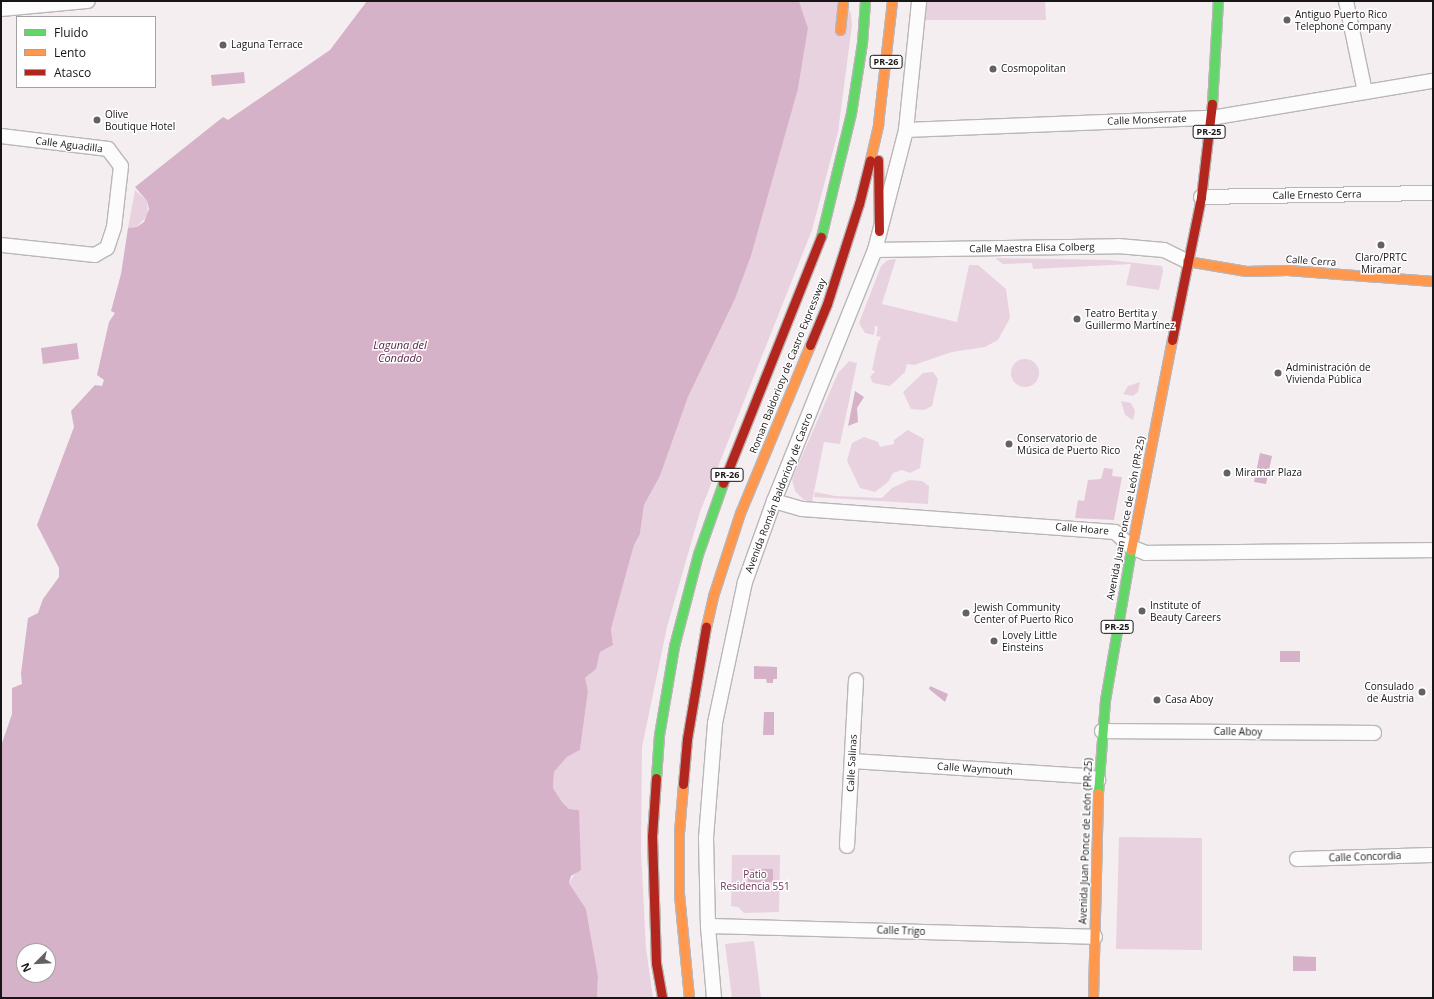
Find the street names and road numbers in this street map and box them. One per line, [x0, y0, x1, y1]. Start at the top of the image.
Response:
road number: PR-26 [869, 55, 903, 69]
street label: Calle Monserrate [1107, 113, 1187, 127]
road number: PR-25 [1192, 125, 1226, 139]
street label: Calle Aguadilla [35, 135, 103, 155]
street label: Calle Ernesto Cerra [1272, 188, 1362, 202]
street label: Calle Maestra Elisa Colberg [969, 241, 1095, 255]
street label: Calle Cerra [1285, 253, 1337, 269]
street label: Roman Baldorioty de Castro Expressway [747, 277, 829, 455]
street label: Avenida Román Baldorioty de Castro [743, 411, 815, 575]
street label: Avenida Juan Ponce de León (PR-25) [1104, 435, 1148, 601]
road number: PR-26 [710, 468, 744, 482]
street label: Calle Hoare [1055, 521, 1109, 537]
road number: PR-25 [1100, 620, 1134, 634]
street label: Calle Aboy [1214, 726, 1262, 738]
street label: Calle Salinas [844, 734, 860, 792]
street label: Avenida Juan Ponce de León (PR-25) [1077, 757, 1095, 925]
street label: Calle Waymouth [937, 760, 1013, 778]
street label: Calle Concordia [1328, 850, 1402, 864]
street label: Calle Trigo [876, 924, 926, 938]

